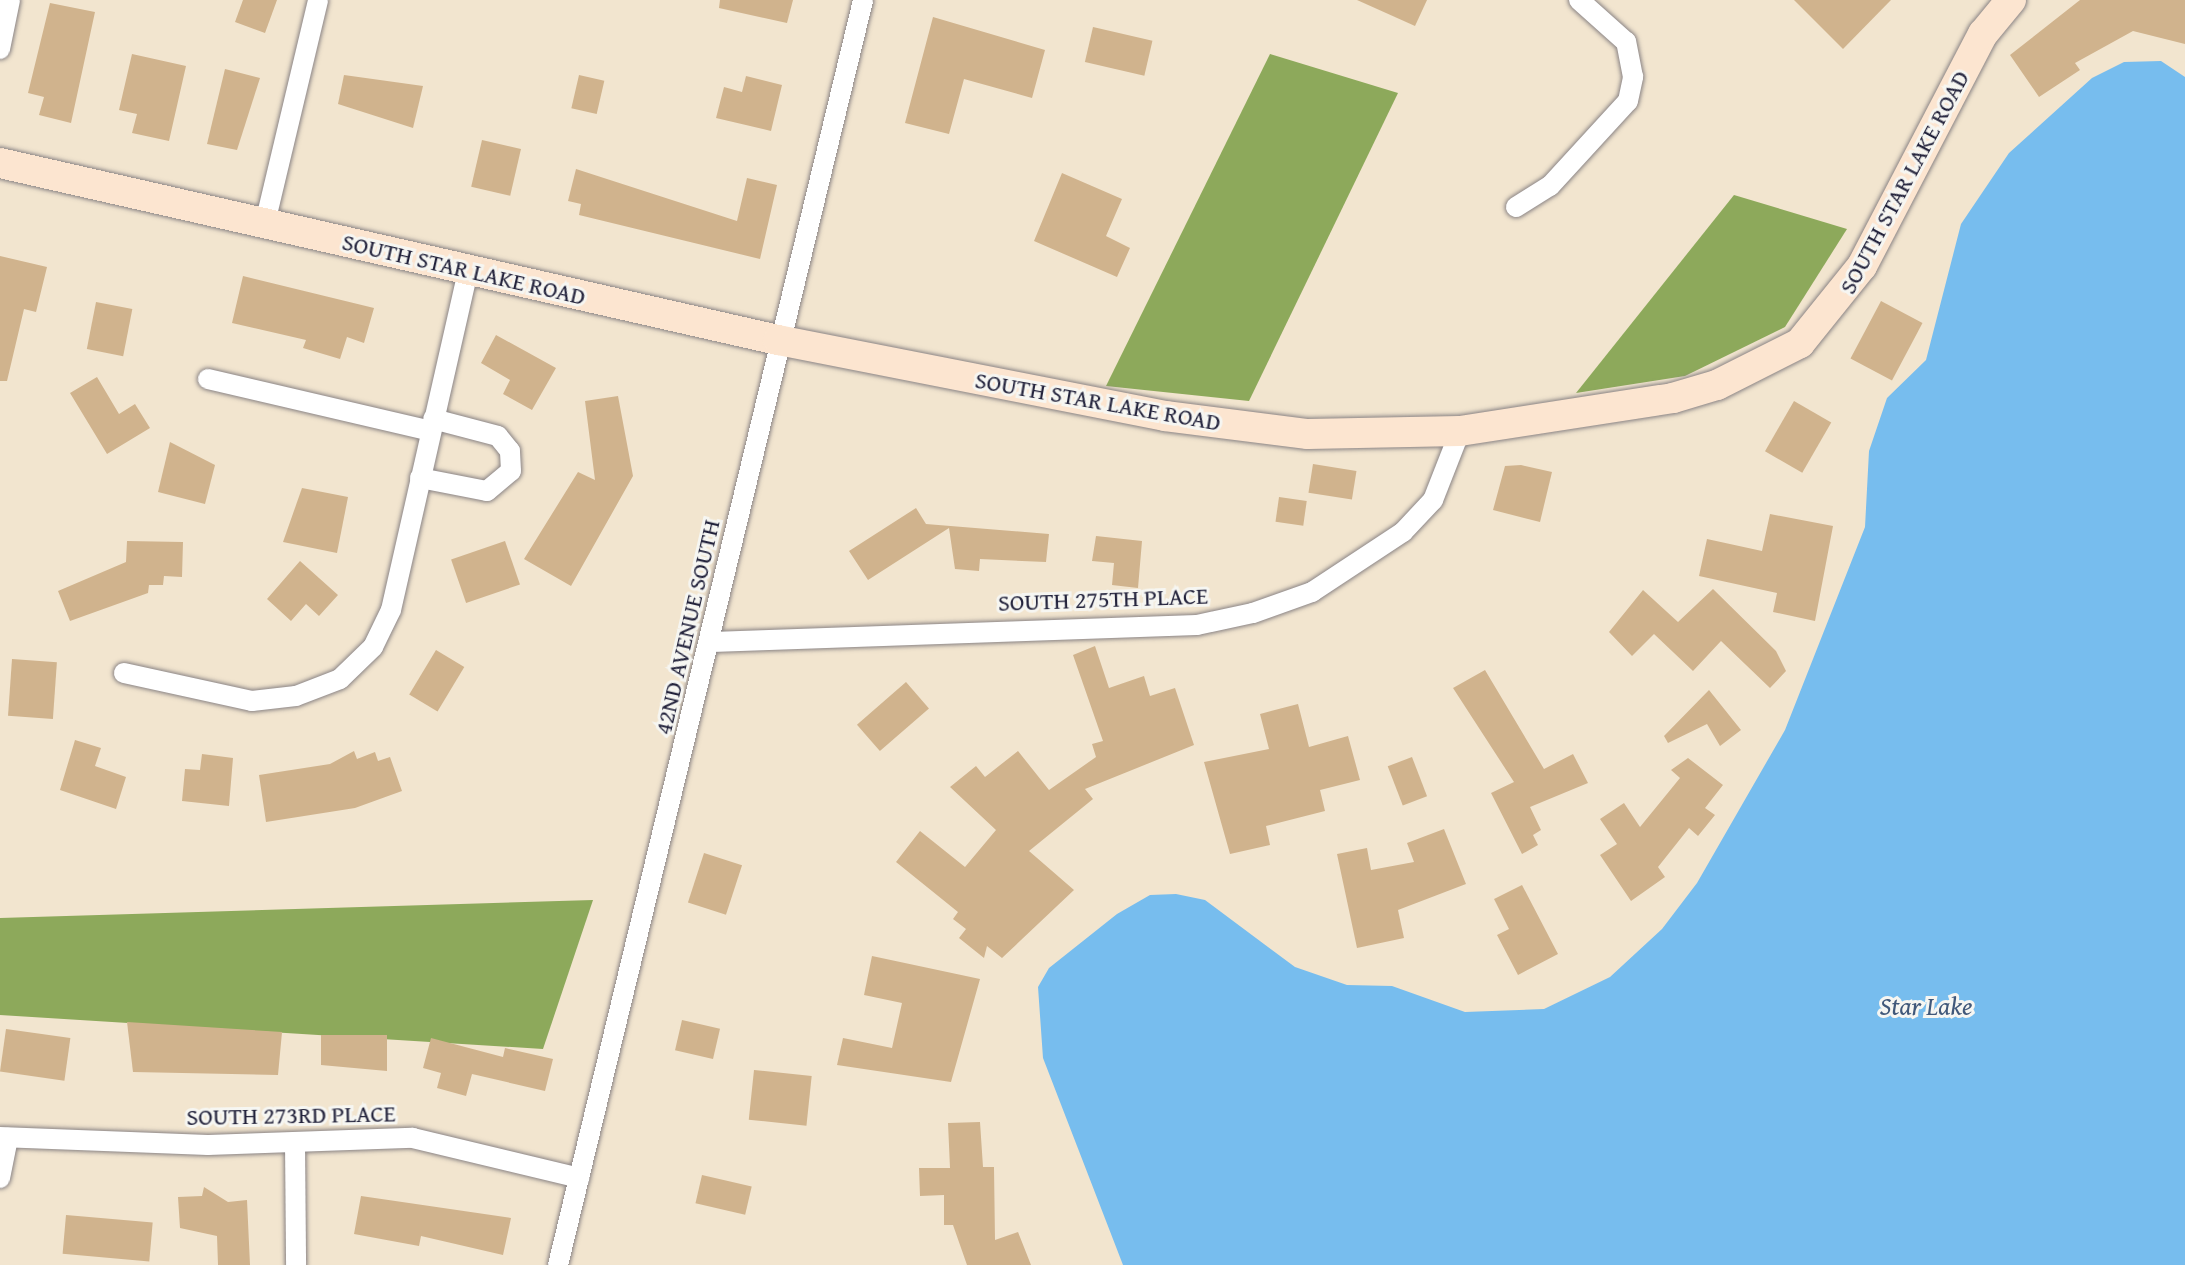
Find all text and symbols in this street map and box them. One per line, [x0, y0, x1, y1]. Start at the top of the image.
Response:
street label: SOUTH STAR LAKE ROAD [1833, 65, 1975, 299]
street label: SOUTH STAR LAKE ROAD [340, 227, 588, 311]
street label: SOUTH STAR LAKE ROAD [973, 365, 1223, 437]
street label: 42ND AVENUE SOUTH [648, 517, 726, 737]
street label: SOUTH 275TH PLACE [998, 581, 1208, 617]
water label: Star Lake [1880, 990, 1972, 1022]
street label: SOUTH 273RD PLACE [186, 1099, 396, 1131]

